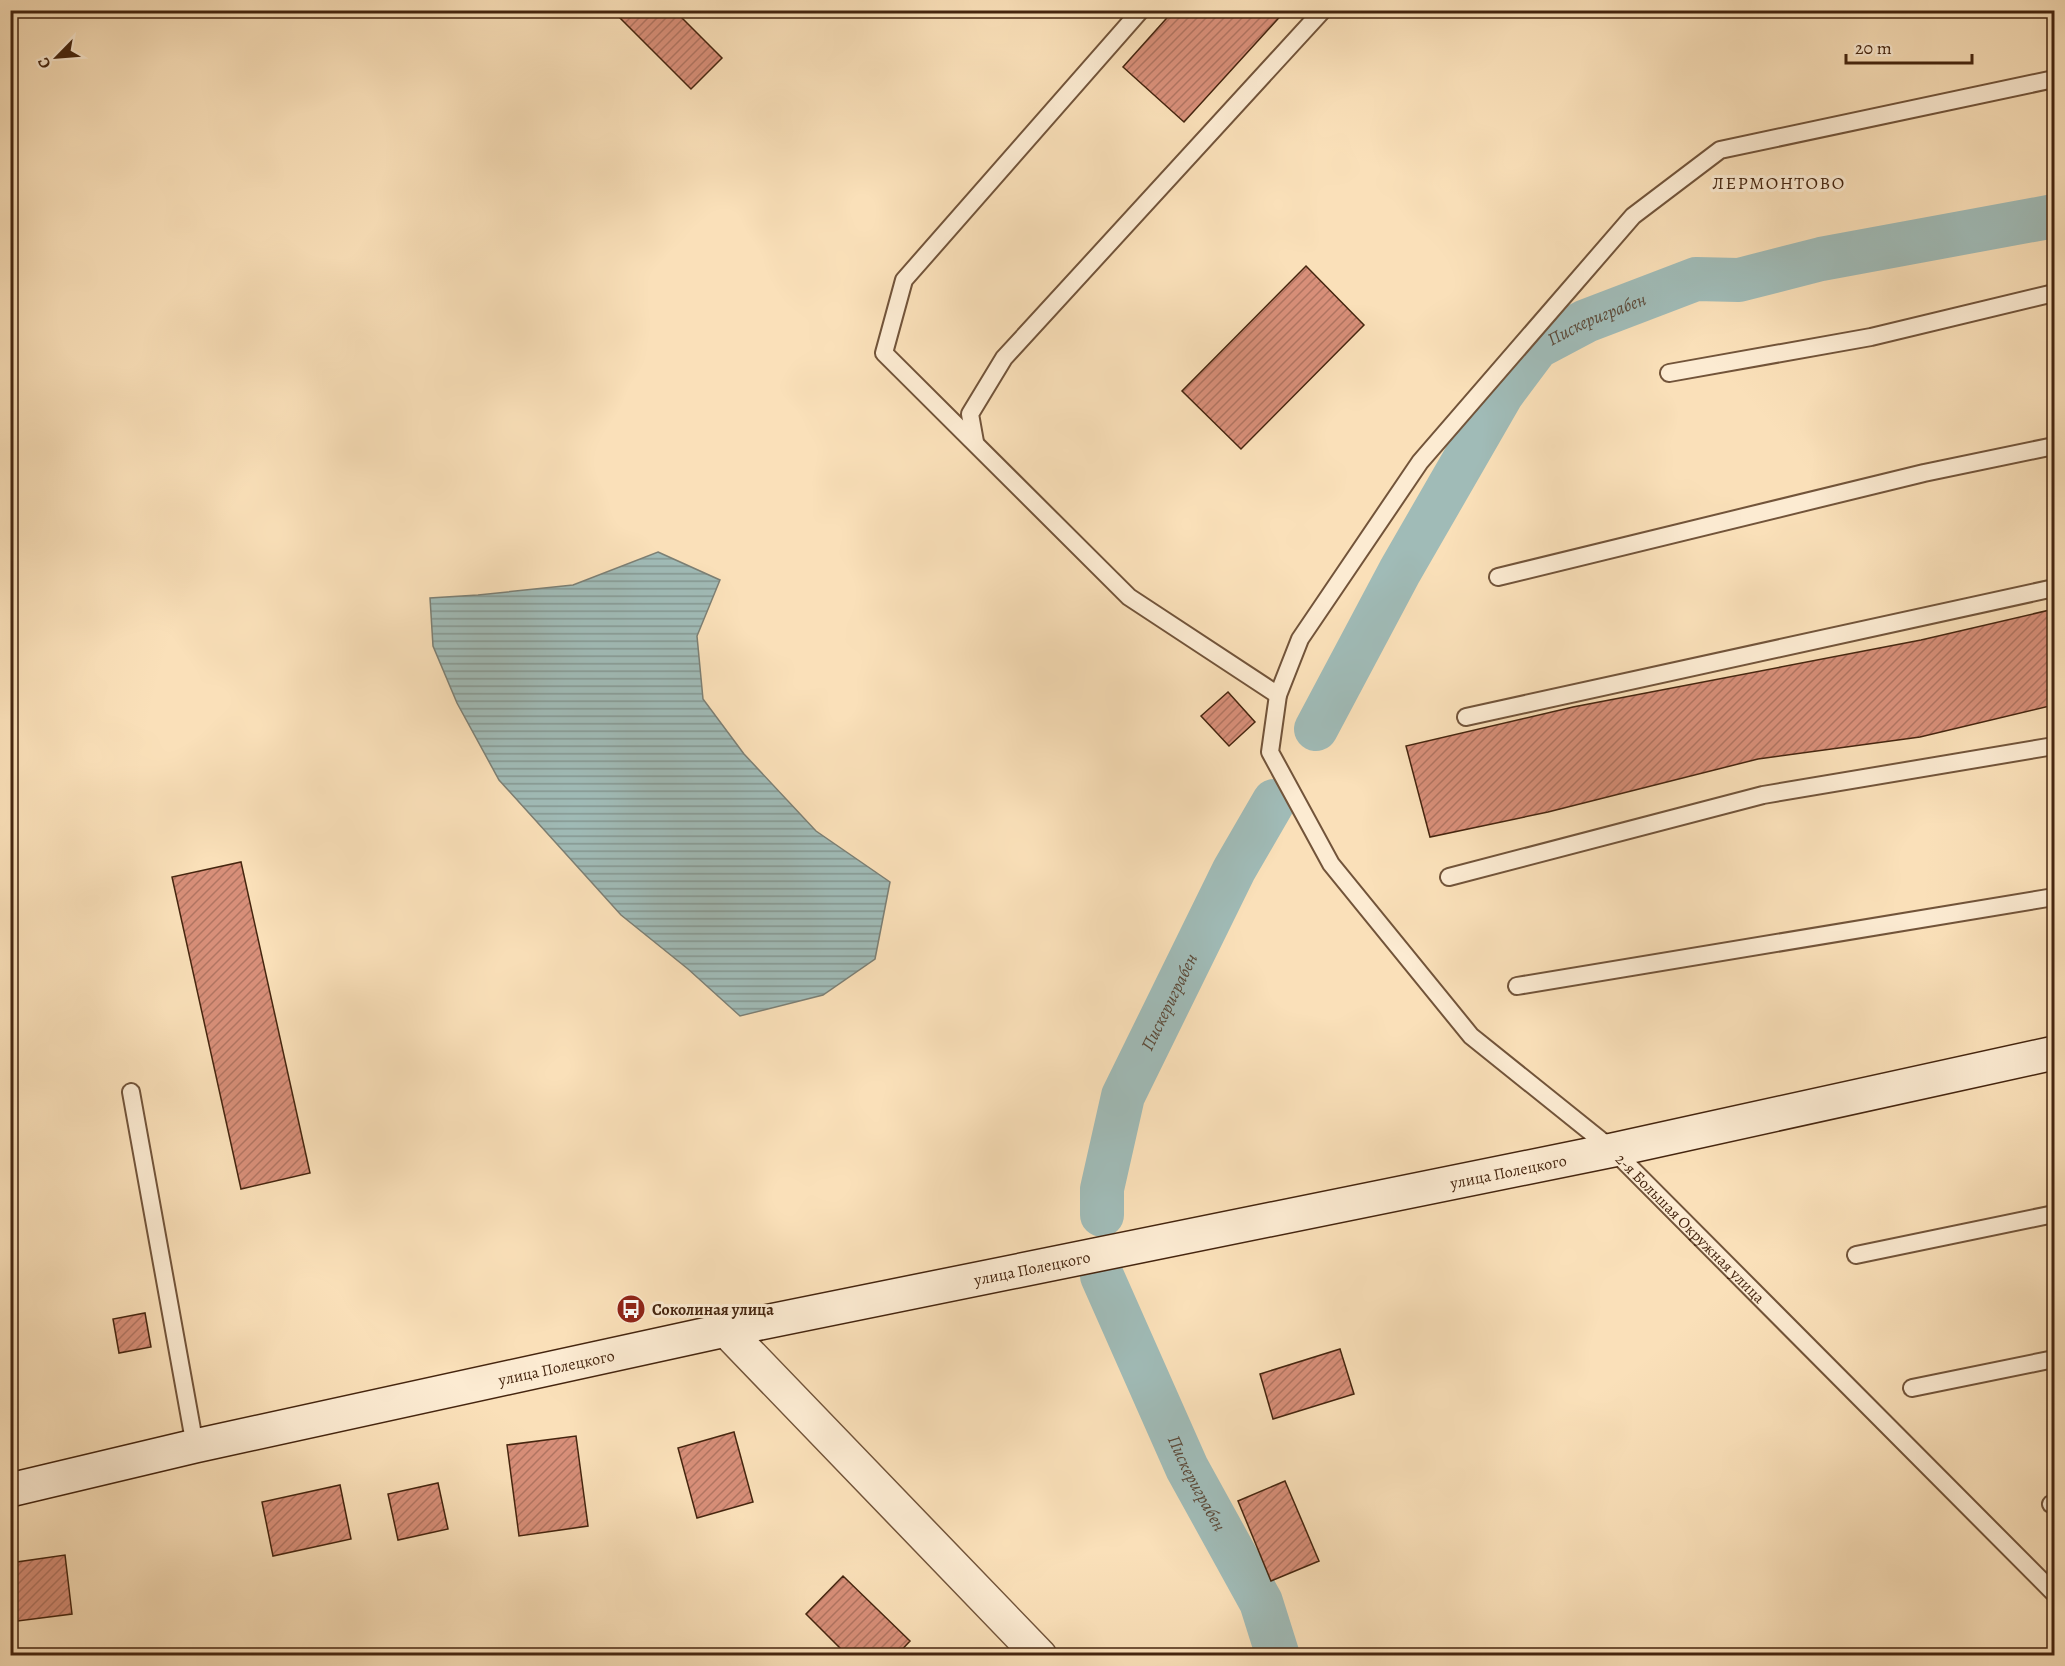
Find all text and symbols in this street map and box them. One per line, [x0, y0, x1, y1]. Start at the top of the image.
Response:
north arrow [27, 27, 87, 87]
scale bar [1846, 27, 1972, 65]
text: 20 m [1855, 36, 1892, 60]
text: С [32, 54, 56, 72]
district label: ЛЕРМОНТОВО [1712, 171, 1846, 195]
water label: Пискериграбен [1543, 287, 1650, 351]
water label: Пискериграбен [1135, 949, 1203, 1055]
street label: 2-я Большая Окружная улица [1610, 1149, 1770, 1309]
street label: улица Полецкого [1447, 1150, 1569, 1195]
street label: улица Полецкого [971, 1246, 1092, 1292]
bus stop icon: Соколиная улица [615, 1293, 647, 1325]
place label: Соколиная улица [652, 1299, 774, 1321]
street label: улица Полецкого [495, 1345, 617, 1392]
water label: Пискериграбен [1162, 1431, 1232, 1536]

